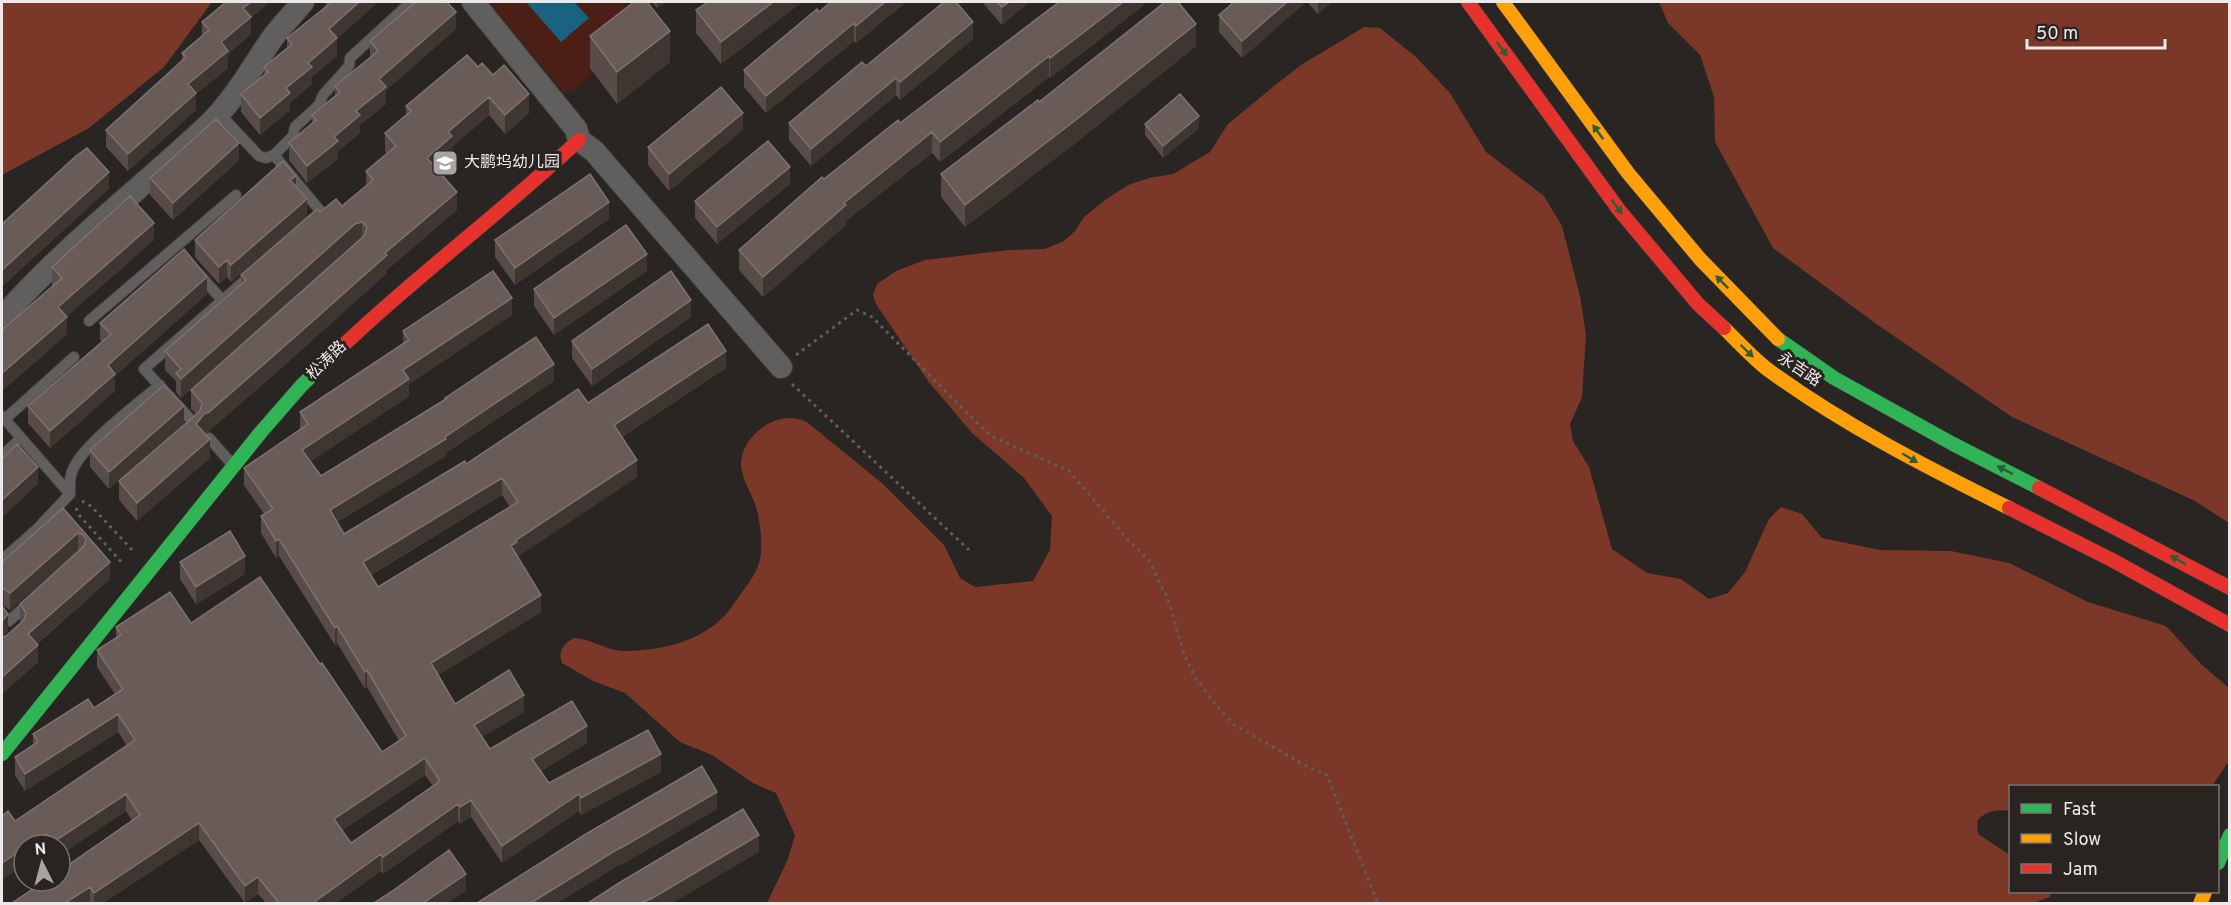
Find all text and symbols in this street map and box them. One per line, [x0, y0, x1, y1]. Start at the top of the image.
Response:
scale bar [2027, 12, 2165, 50]
text: 50 m [2036, 23, 2078, 46]
one-way arrow [1496, 41, 1508, 57]
one-way arrow [1592, 125, 1604, 141]
school or university icon: 大鹏坞幼儿园 [430, 148, 460, 178]
place label: 大鹏坞幼儿园 [464, 153, 560, 173]
one-way arrow [1610, 199, 1622, 214]
one-way arrow [1716, 276, 1730, 290]
street label: 松涛路 [303, 337, 351, 385]
one-way arrow [1740, 344, 1755, 358]
street label: 永吉路 [1774, 348, 1824, 392]
one-way arrow [1902, 452, 1918, 463]
one-way arrow [1996, 465, 2013, 475]
one-way arrow [2169, 555, 2186, 565]
legend [2009, 785, 2219, 893]
text: Fast [2063, 799, 2096, 822]
text: Slow [2063, 829, 2101, 852]
north arrow [12, 833, 72, 893]
text: N [34, 840, 47, 861]
text: Jam [2063, 859, 2098, 882]

